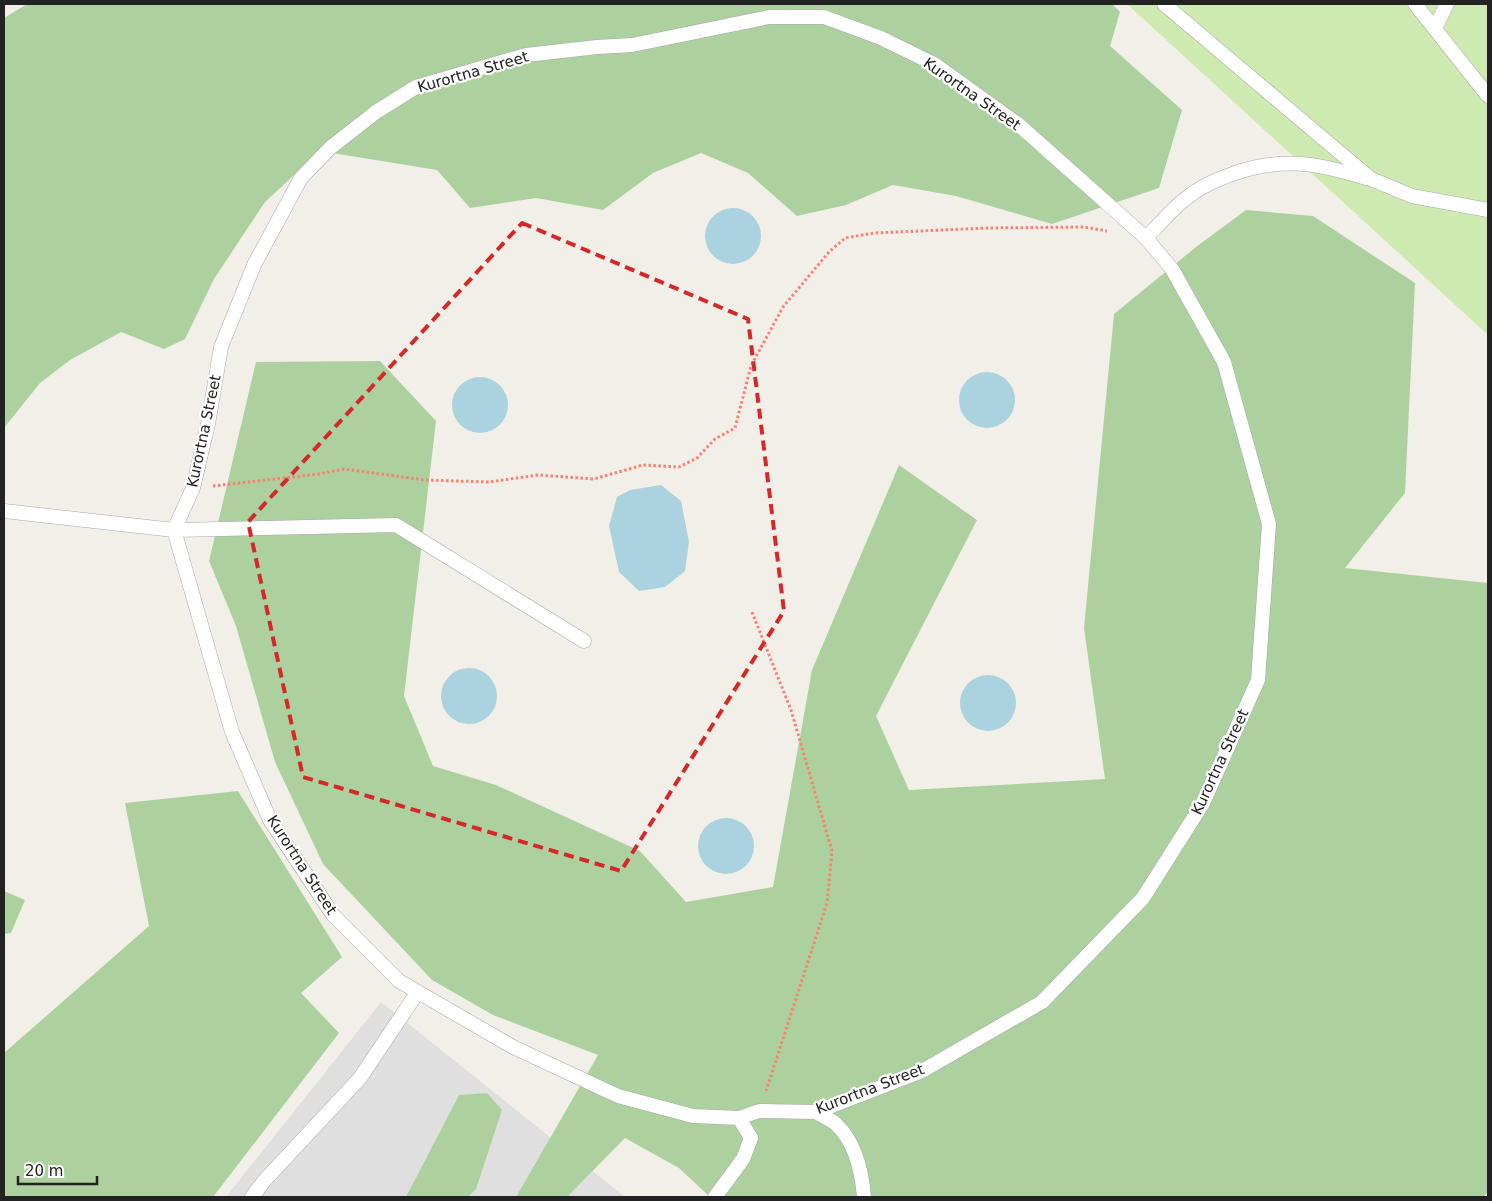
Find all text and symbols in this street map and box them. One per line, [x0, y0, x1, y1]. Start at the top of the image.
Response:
street label: Kurortna Street [415, 48, 531, 96]
street label: Kurortna Street [920, 54, 1024, 134]
street label: Kurortna Street [183, 373, 225, 489]
street label: Kurortna Street [1188, 706, 1252, 818]
street label: Kurortna Street [263, 812, 341, 918]
street label: Kurortna Street [813, 1060, 927, 1118]
scale bar [18, 1154, 96, 1186]
text: 20 m [25, 1162, 63, 1180]

